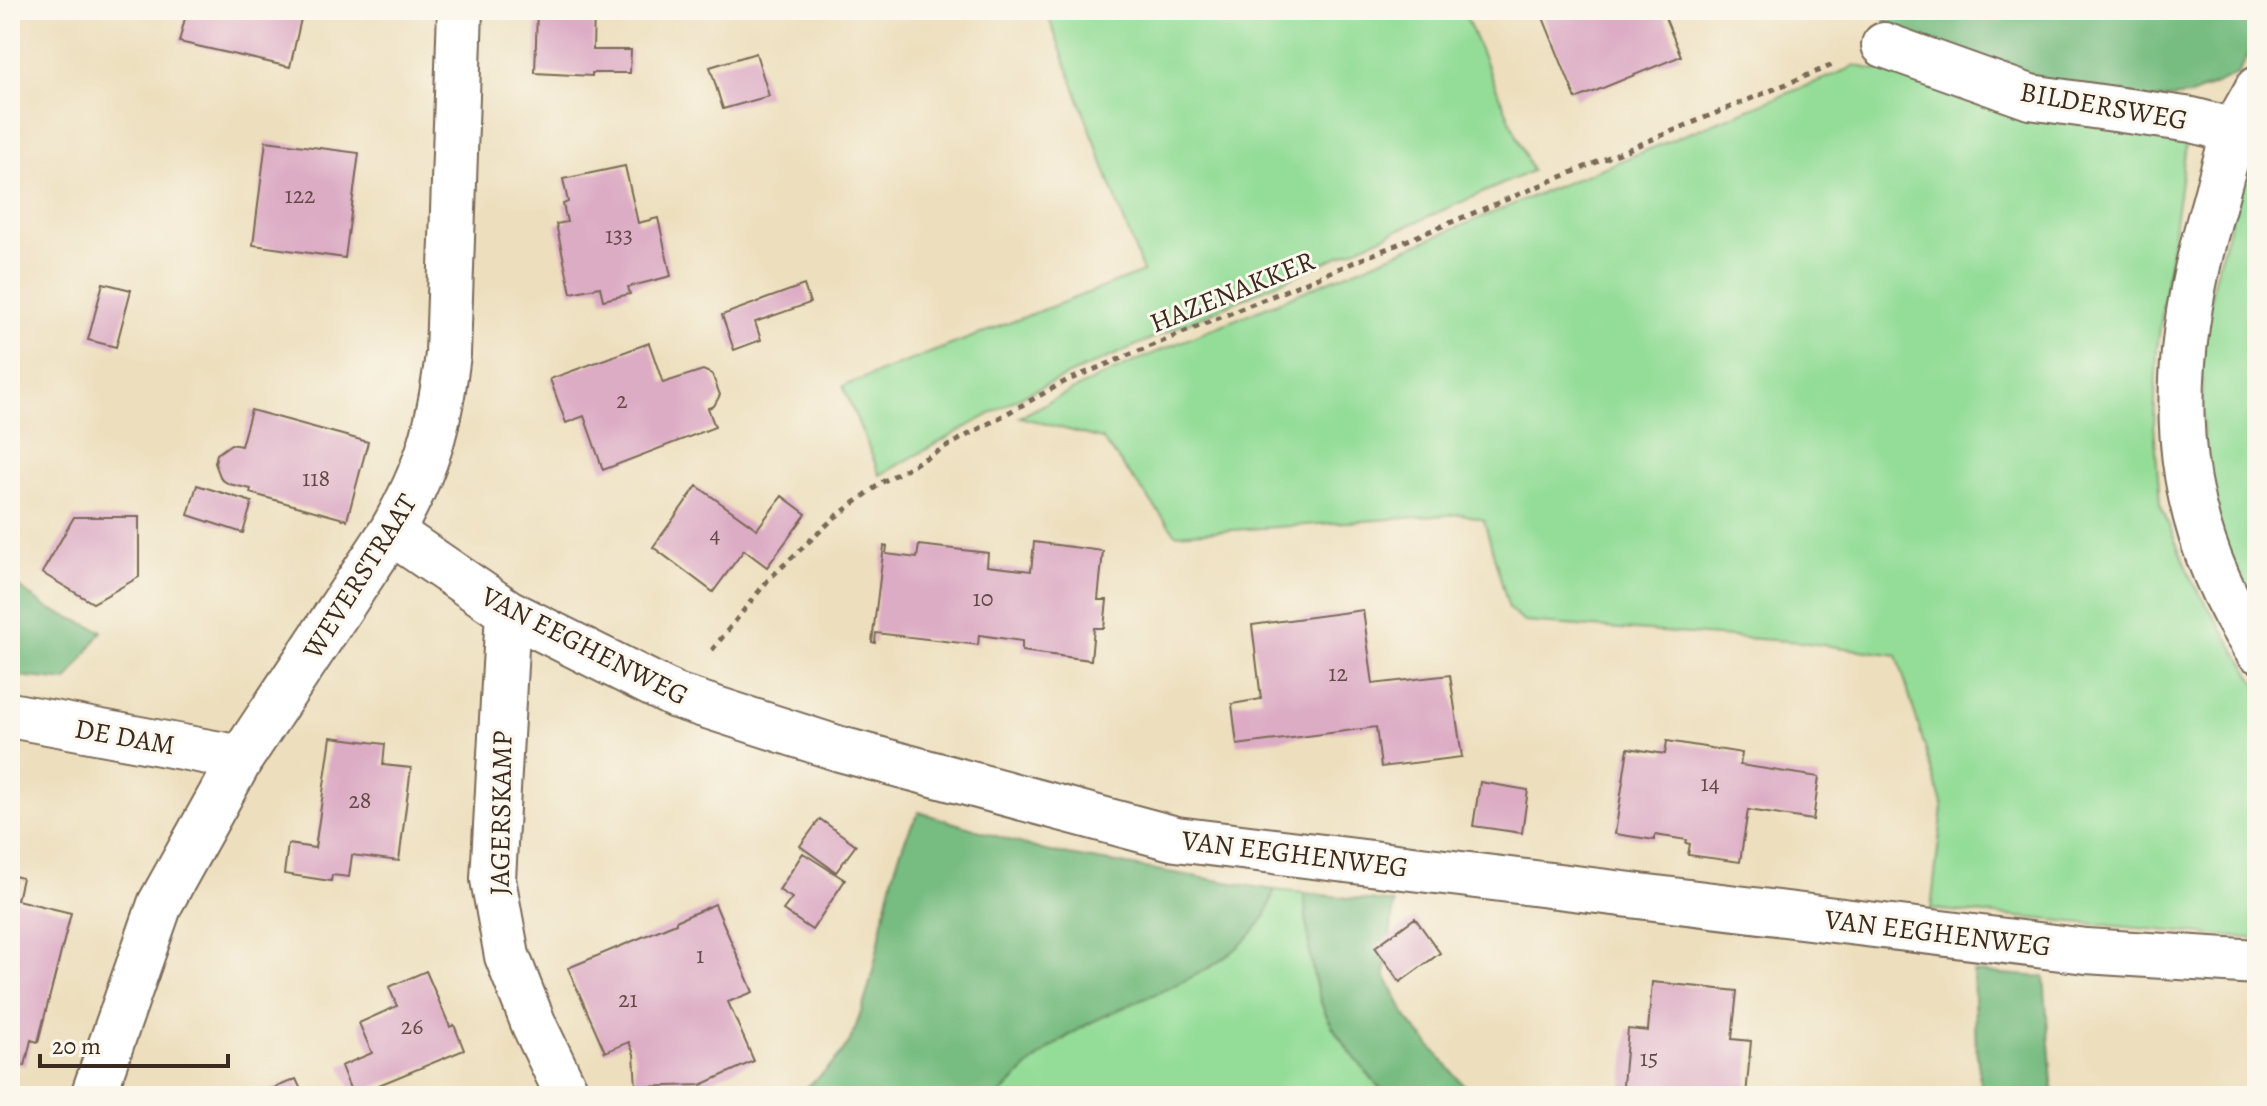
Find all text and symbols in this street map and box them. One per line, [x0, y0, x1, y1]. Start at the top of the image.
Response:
street label: BILDERSWEG [2017, 73, 2191, 139]
house number: 122 [284, 179, 316, 211]
house number: 133 [605, 219, 633, 251]
street label: HAZENAKKER [1144, 242, 1320, 342]
house number: 2 [616, 384, 628, 416]
house number: 118 [302, 462, 330, 494]
street label: WEVERSTRAAT [293, 487, 426, 667]
house number: 4 [710, 518, 721, 550]
street label: VAN EEGHENWEG [474, 577, 695, 715]
house number: 10 [973, 582, 994, 614]
house number: 12 [1328, 657, 1348, 689]
street label: DE DAM [72, 709, 178, 764]
street label: JAGERSKAMP [481, 730, 521, 896]
house number: 14 [1700, 767, 1720, 799]
house number: 28 [348, 784, 372, 816]
street label: VAN EEGHENWEG [1179, 821, 1410, 887]
street label: VAN EEGHENWEG [1822, 900, 2053, 966]
house number: 1 [696, 939, 704, 971]
house number: 21 [618, 983, 638, 1015]
house number: 26 [401, 1010, 423, 1042]
scale bar [40, 1018, 228, 1068]
text: 20 m [52, 1030, 101, 1062]
house number: 15 [1640, 1042, 1658, 1074]

